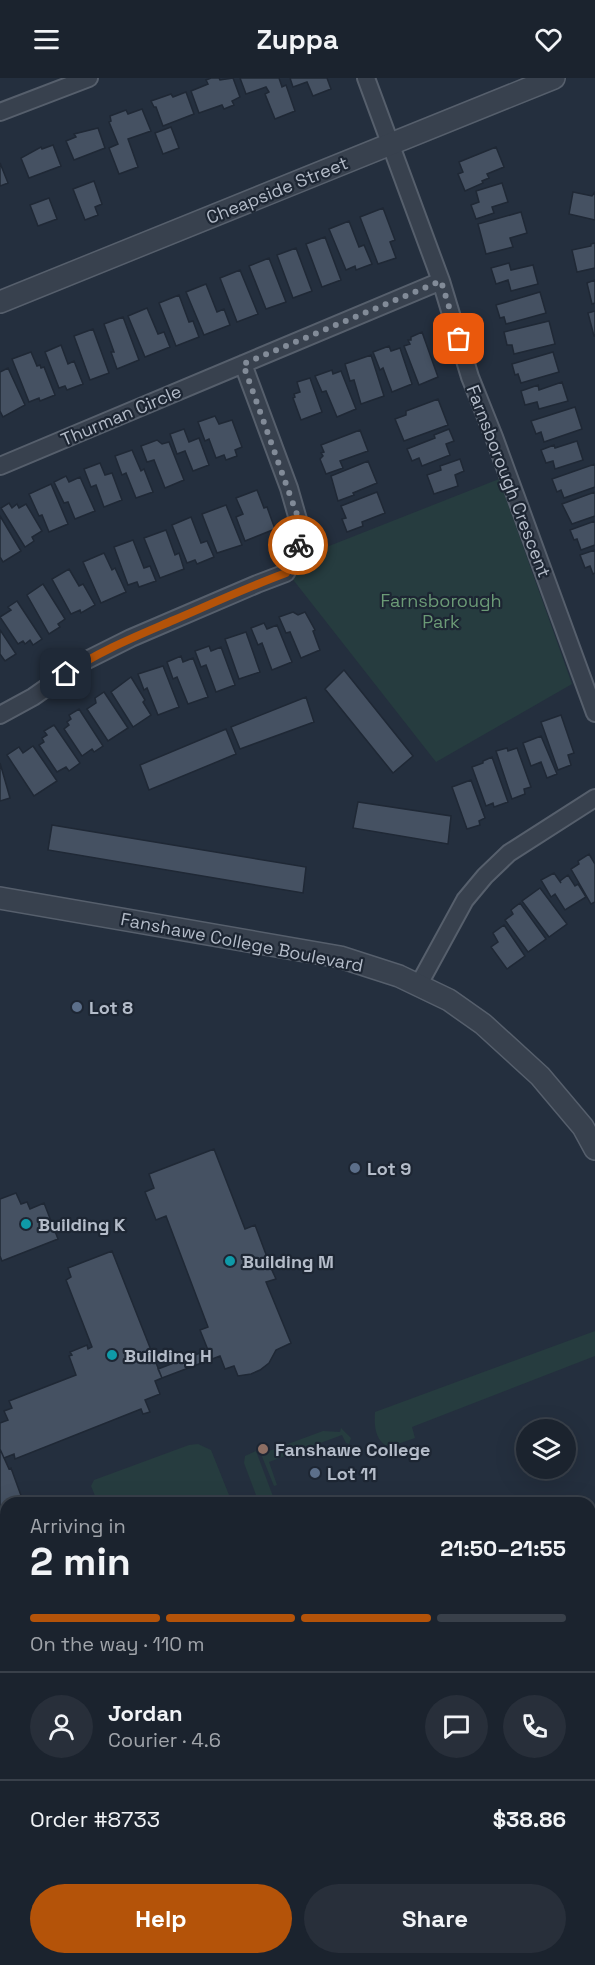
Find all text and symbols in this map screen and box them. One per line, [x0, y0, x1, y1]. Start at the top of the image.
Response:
text: Zuppa [256, 22, 339, 57]
icon: menu [30, 23, 63, 56]
icon: heart [532, 23, 565, 56]
street label: Cheapside Street [203, 151, 351, 229]
pin [433, 313, 484, 364]
icon: bag [442, 322, 475, 355]
street label: Thurman Circle [57, 379, 185, 451]
street label: Farnsborough Crescent [462, 381, 556, 581]
courier [268, 515, 328, 575]
icon: bike [282, 529, 315, 562]
park label: Farnsborough Park [380, 589, 502, 633]
pin [40, 648, 91, 699]
icon: home [49, 657, 82, 690]
street label: Fanshawe College Boulevard [119, 907, 365, 977]
place label: Lot 8 [89, 996, 133, 1019]
marker: Lot 8 [70, 1000, 84, 1014]
place label: Lot 9 [367, 1157, 411, 1180]
marker: Lot 9 [348, 1161, 362, 1175]
place label: Building K [38, 1213, 126, 1236]
marker: Building K [19, 1217, 33, 1231]
place label: Building M [242, 1250, 334, 1273]
marker: Building M [223, 1254, 237, 1268]
place label: Building H [124, 1344, 212, 1367]
marker: Building H [105, 1348, 119, 1362]
map controls [516, 1419, 576, 1479]
button: layers [516, 1419, 576, 1479]
place label: Fanshawe College [275, 1438, 430, 1461]
marker: Fanshawe College [256, 1442, 270, 1456]
place label: Lot 11 [327, 1462, 377, 1485]
marker: Lot 11 [308, 1466, 322, 1480]
text: Arriving in [30, 1513, 126, 1539]
text: 21:50–21:55 [440, 1534, 566, 1562]
text: 2 min [30, 1537, 131, 1586]
text: On the way · 110 m [30, 1631, 204, 1657]
button: person [30, 1695, 93, 1758]
button: chat [425, 1695, 488, 1758]
button: phone [503, 1695, 566, 1758]
text: Jordan [108, 1699, 183, 1727]
text: Courier · 4.6 [108, 1727, 221, 1753]
text: Order #8733 [30, 1805, 160, 1833]
text: $38.86 [493, 1805, 566, 1833]
button: Help [30, 1884, 292, 1953]
button: Share [304, 1884, 566, 1953]

